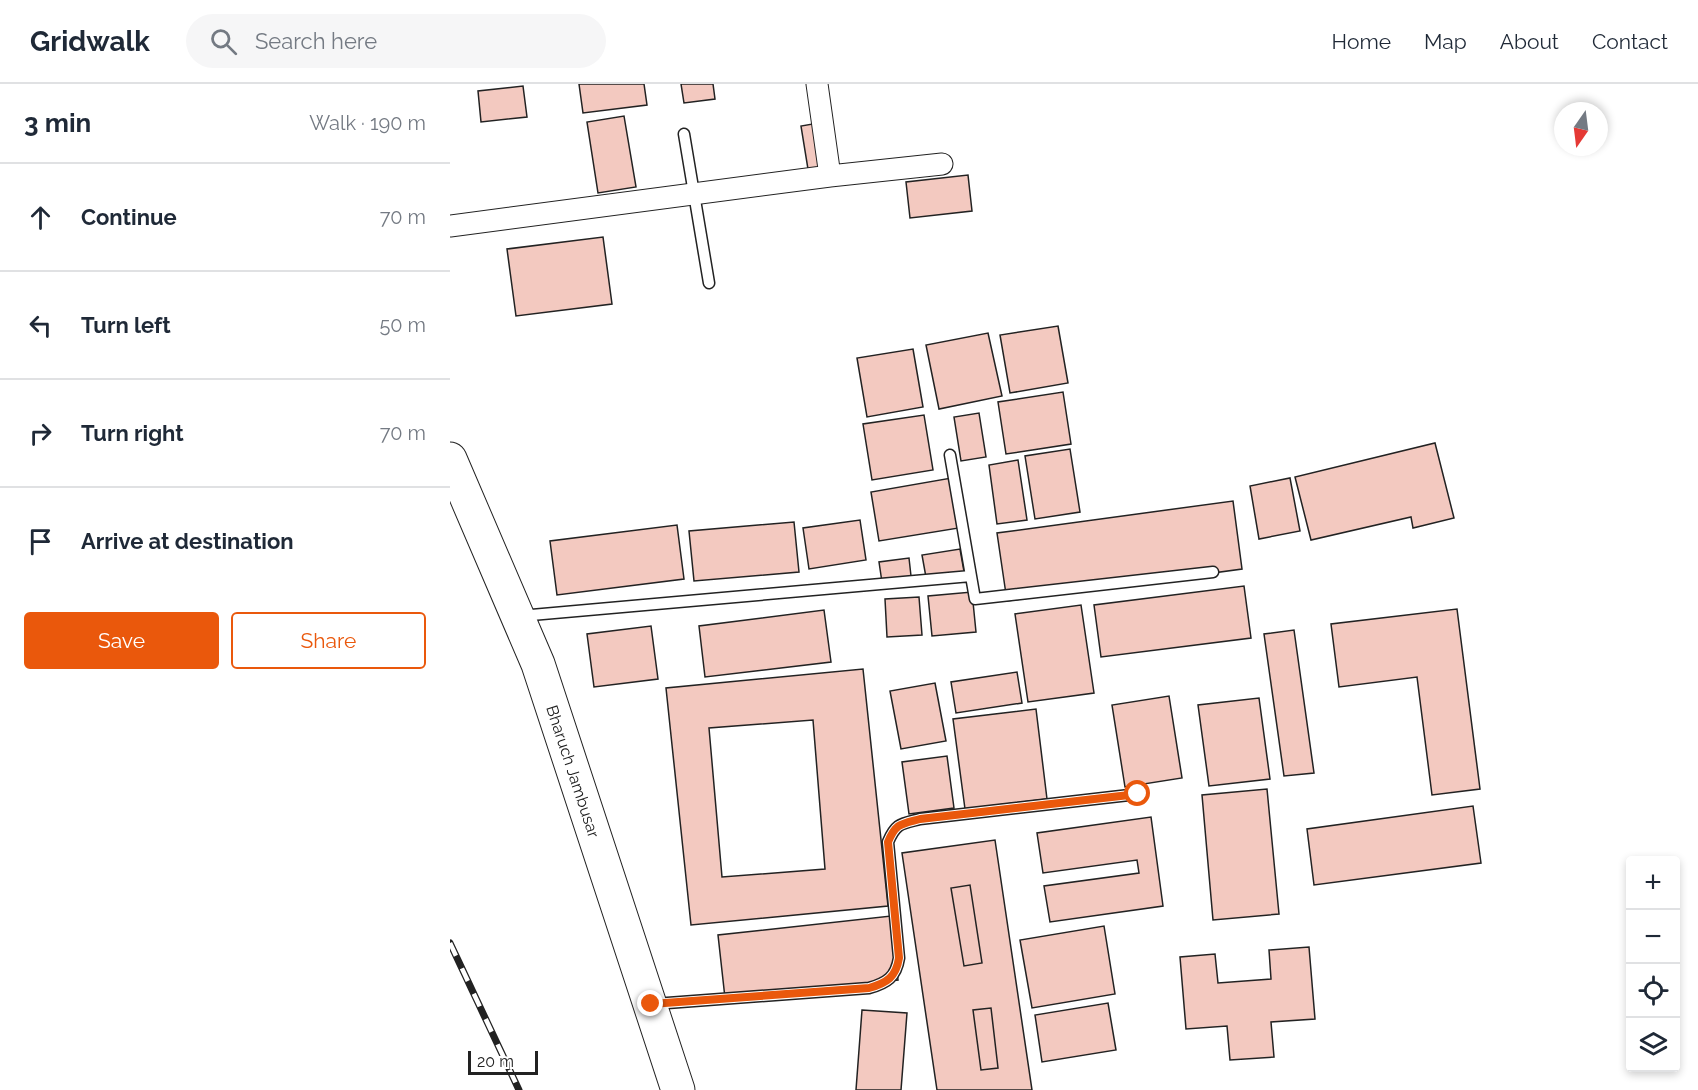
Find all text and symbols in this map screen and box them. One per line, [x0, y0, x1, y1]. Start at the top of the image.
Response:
search box [186, 14, 606, 68]
text: Gridwalk [30, 25, 150, 58]
icon: search [207, 25, 240, 58]
text: Search here [255, 28, 377, 54]
text: Home [1332, 29, 1391, 54]
text: Map [1424, 29, 1467, 54]
text: About [1500, 29, 1559, 54]
text: Contact [1592, 29, 1668, 54]
north arrow [1554, 102, 1608, 156]
text: 3 min [24, 108, 91, 138]
text: Walk · 190 m [309, 111, 426, 135]
icon: ahead [24, 201, 57, 234]
text: Continue [81, 204, 177, 230]
text: 70 m [380, 205, 426, 229]
icon: left [24, 309, 57, 342]
text: Turn left [81, 312, 171, 338]
text: 50 m [379, 313, 426, 337]
icon: right [24, 417, 57, 450]
text: Turn right [81, 420, 184, 446]
text: 70 m [380, 421, 426, 445]
icon: arrive [24, 525, 57, 558]
text: Arrive at destination [81, 528, 294, 554]
button: Save [24, 612, 219, 669]
button: Share [231, 612, 426, 669]
street label: Bharuch Jambusar [543, 703, 604, 840]
route start [1124, 780, 1150, 806]
map controls [1626, 856, 1680, 1072]
button: + [1626, 856, 1680, 910]
button: − [1626, 910, 1680, 964]
button: locate [1626, 964, 1680, 1018]
route end [637, 990, 663, 1016]
button: layers [1626, 1018, 1680, 1072]
scale bar [468, 1048, 538, 1076]
text: 20 m [477, 1052, 514, 1071]

